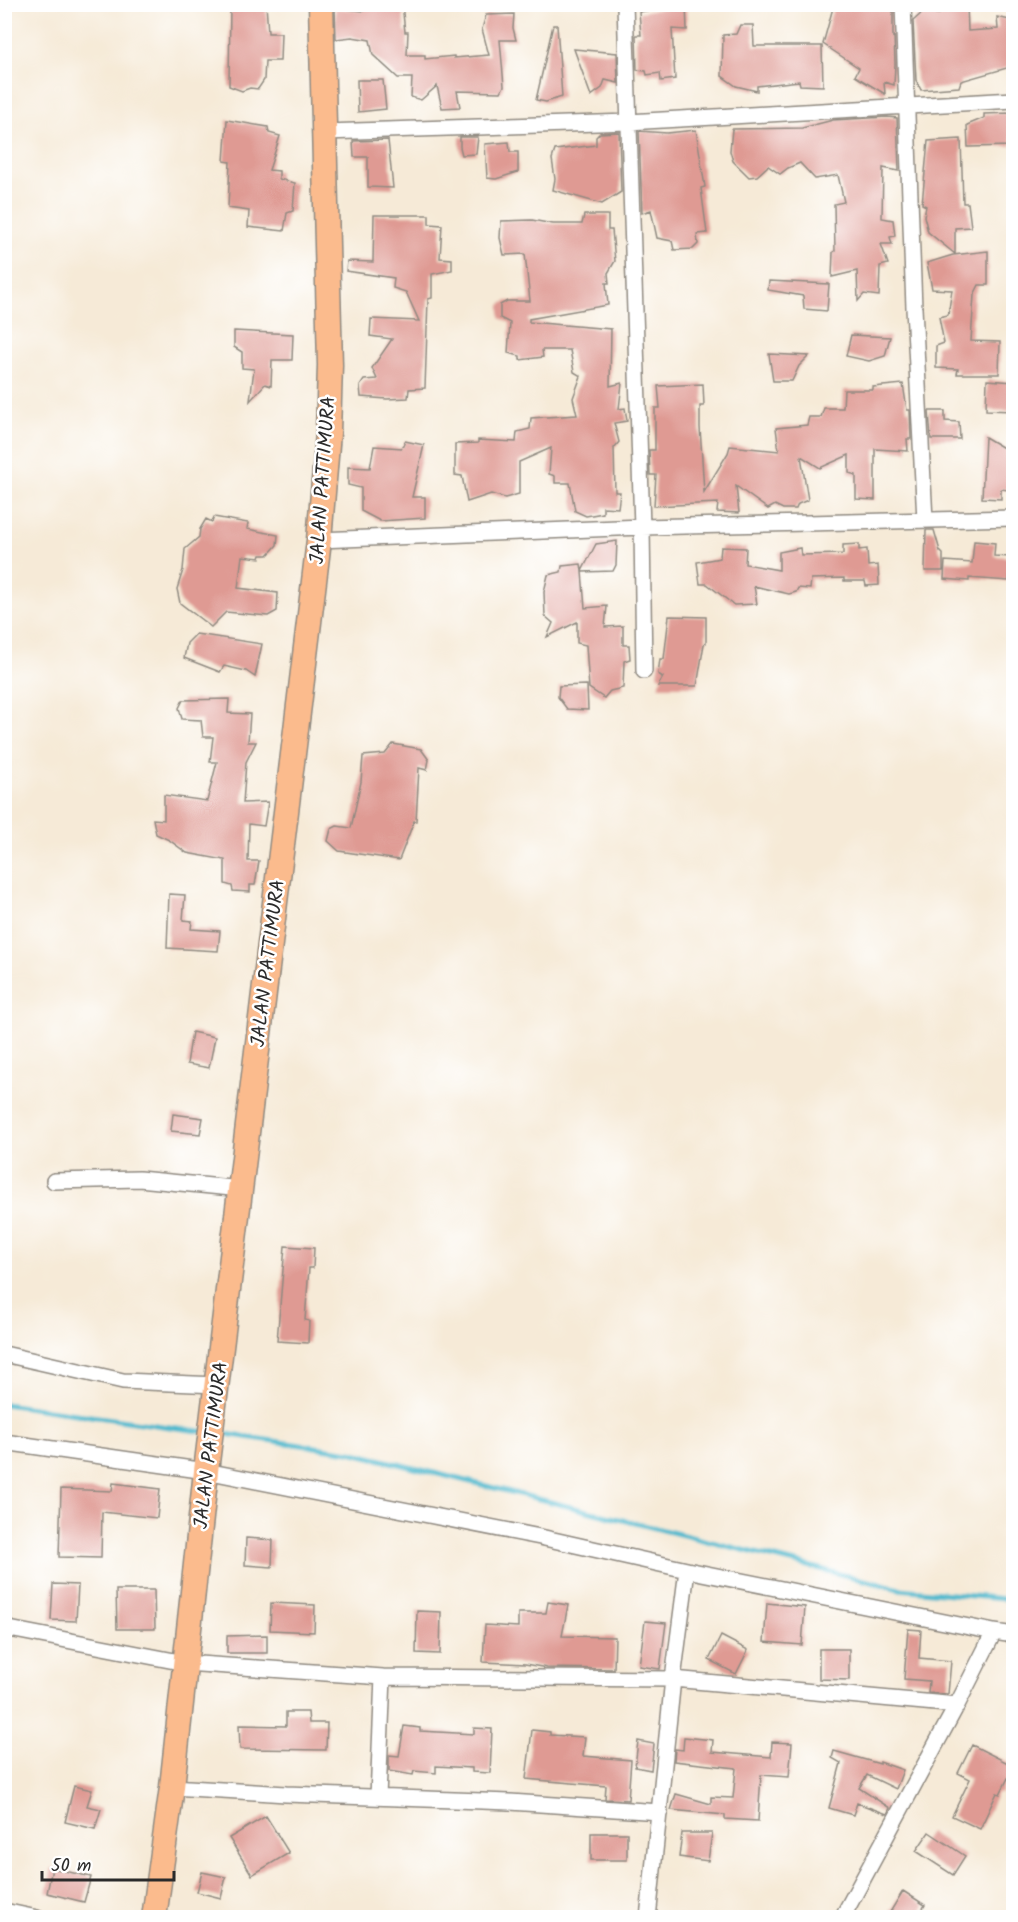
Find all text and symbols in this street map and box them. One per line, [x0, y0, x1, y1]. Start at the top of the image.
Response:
street label: JALAN PATTIMURA [302, 395, 346, 565]
street label: JALAN PATTIMURA [243, 878, 295, 1049]
street label: JALAN PATTIMURA [186, 1360, 238, 1531]
scale bar [42, 1844, 174, 1882]
text: 50 m [51, 1852, 91, 1881]

